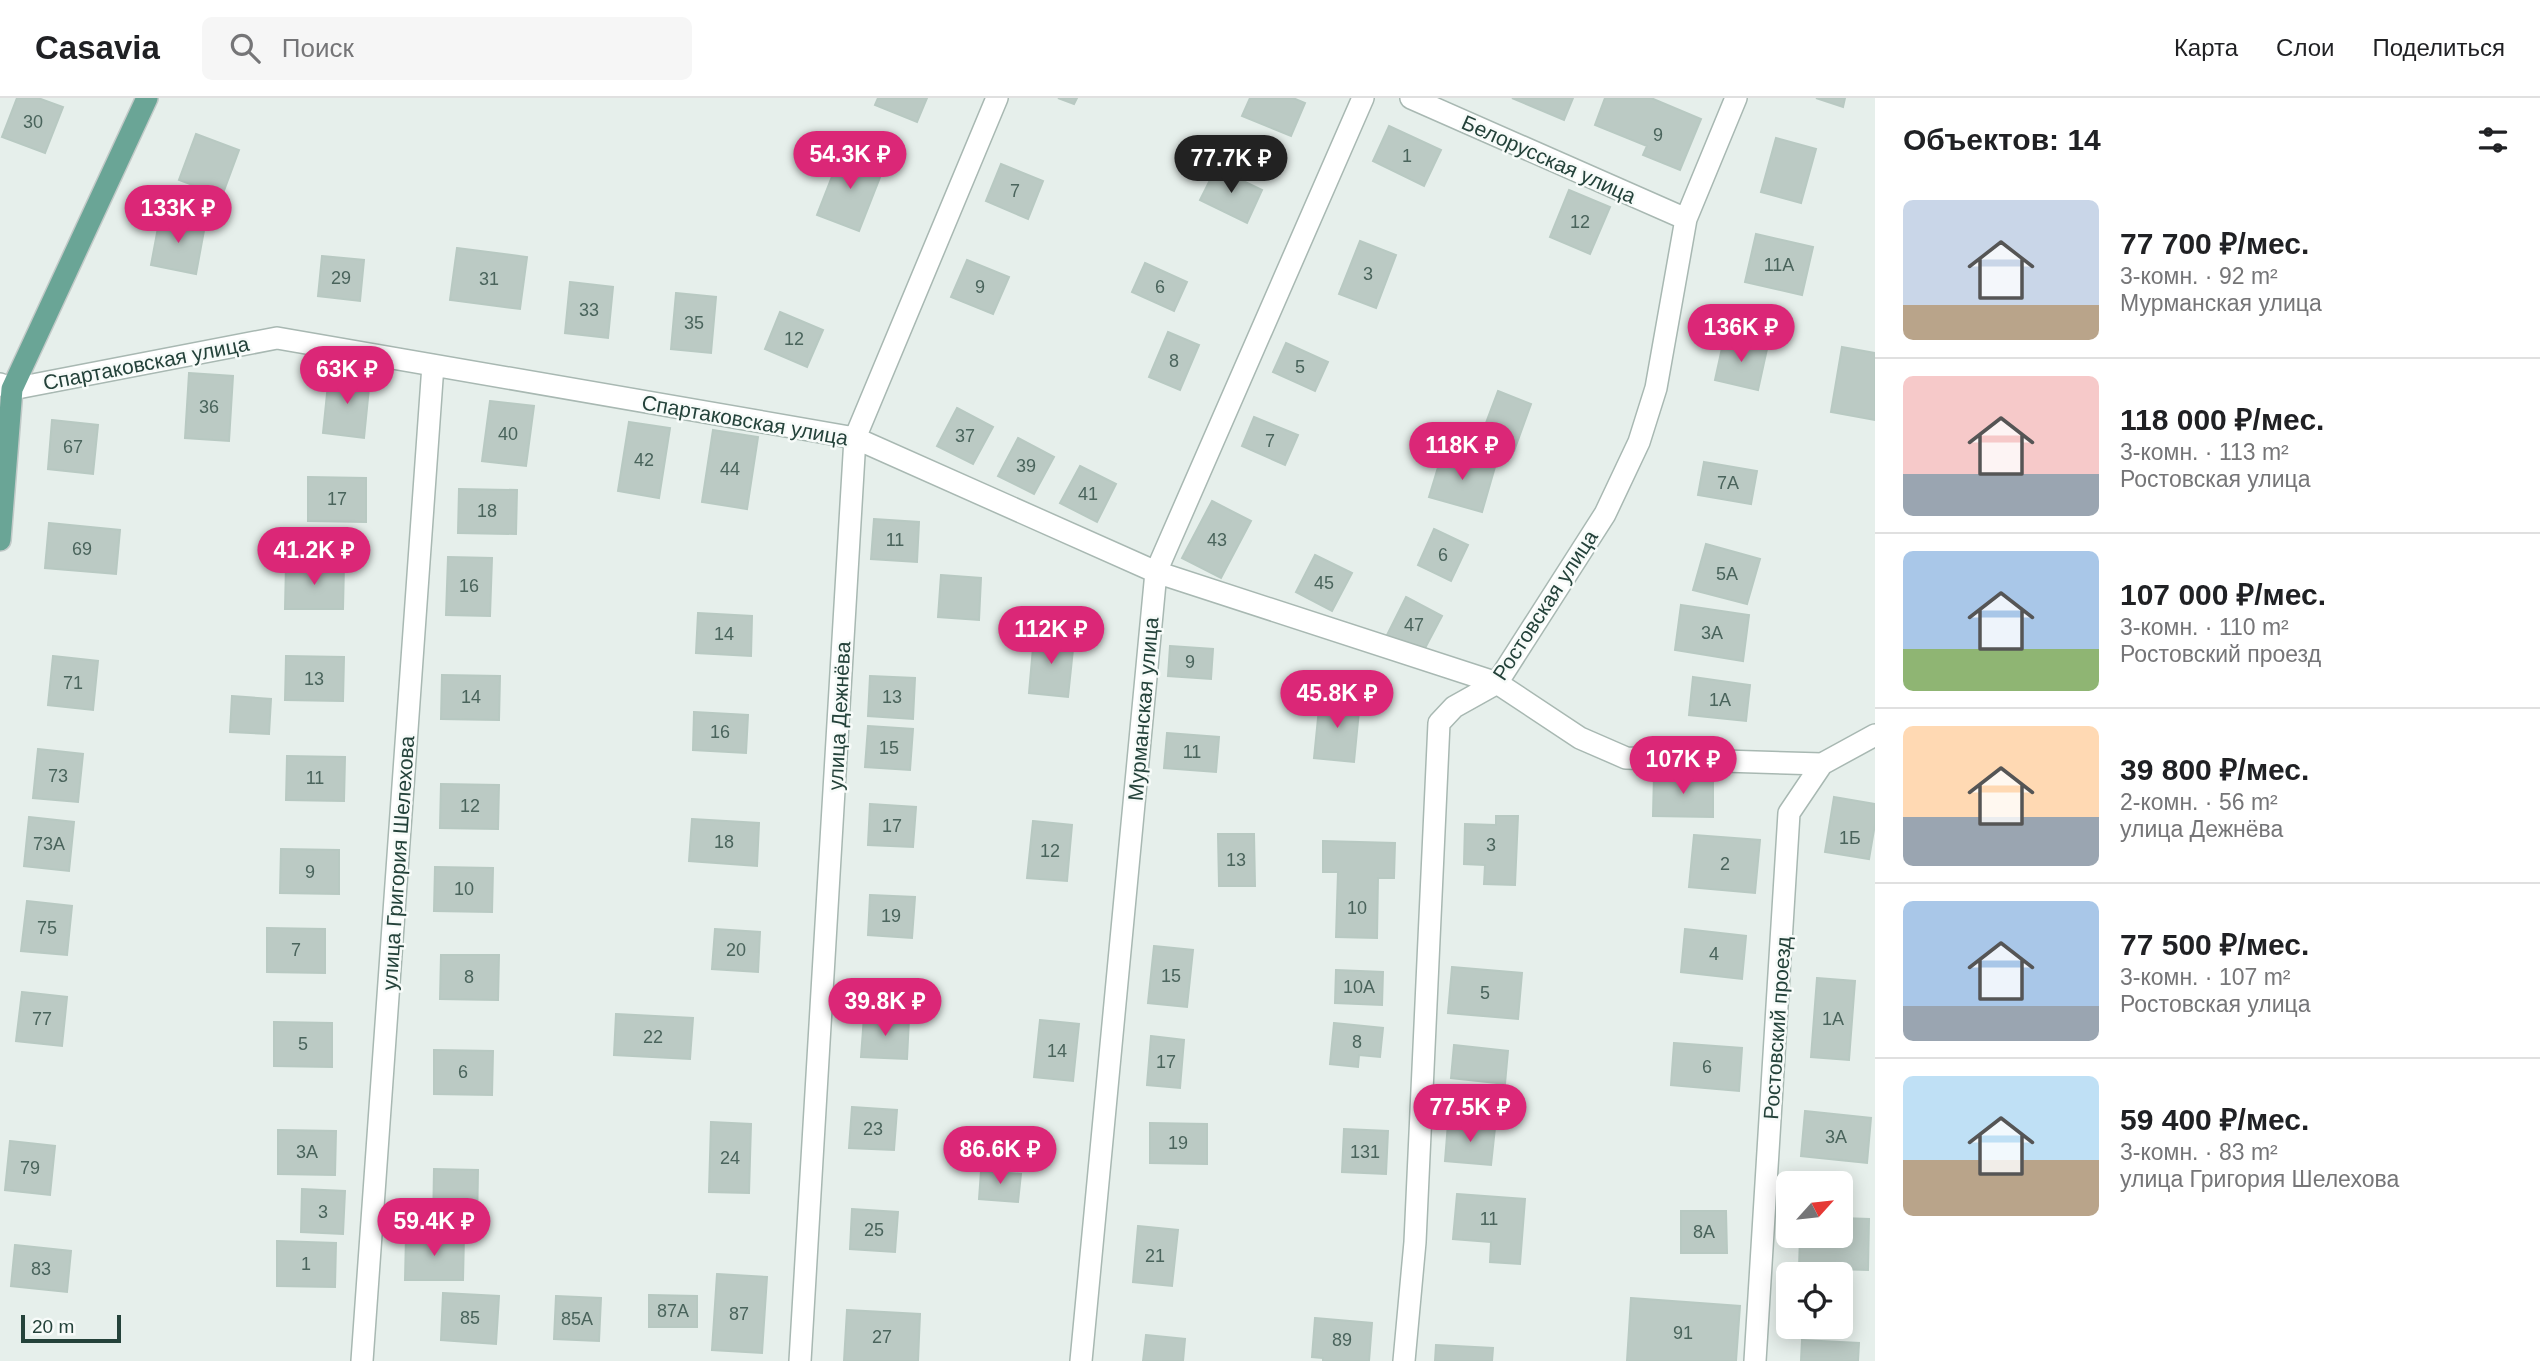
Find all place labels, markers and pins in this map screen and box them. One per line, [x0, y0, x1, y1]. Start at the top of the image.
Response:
pin: 54.3K ₽ [785, 132, 915, 191]
pin: 77.7K ₽ [1166, 136, 1296, 195]
pin: 133K ₽ [121, 186, 235, 245]
pin: 136K ₽ [1684, 304, 1798, 364]
pin: 63K ₽ [298, 346, 396, 406]
pin: 118K ₽ [1405, 422, 1519, 482]
pin: 41.2K ₽ [249, 528, 379, 587]
pin: 112K ₽ [994, 606, 1108, 666]
pin: 45.8K ₽ [1272, 670, 1402, 730]
pin: 107K ₽ [1626, 736, 1740, 796]
pin: 39.8K ₽ [820, 978, 950, 1038]
pin: 77.5K ₽ [1405, 1084, 1535, 1144]
pin: 86.6K ₽ [935, 1126, 1065, 1186]
pin: 59.4K ₽ [369, 1198, 499, 1258]

